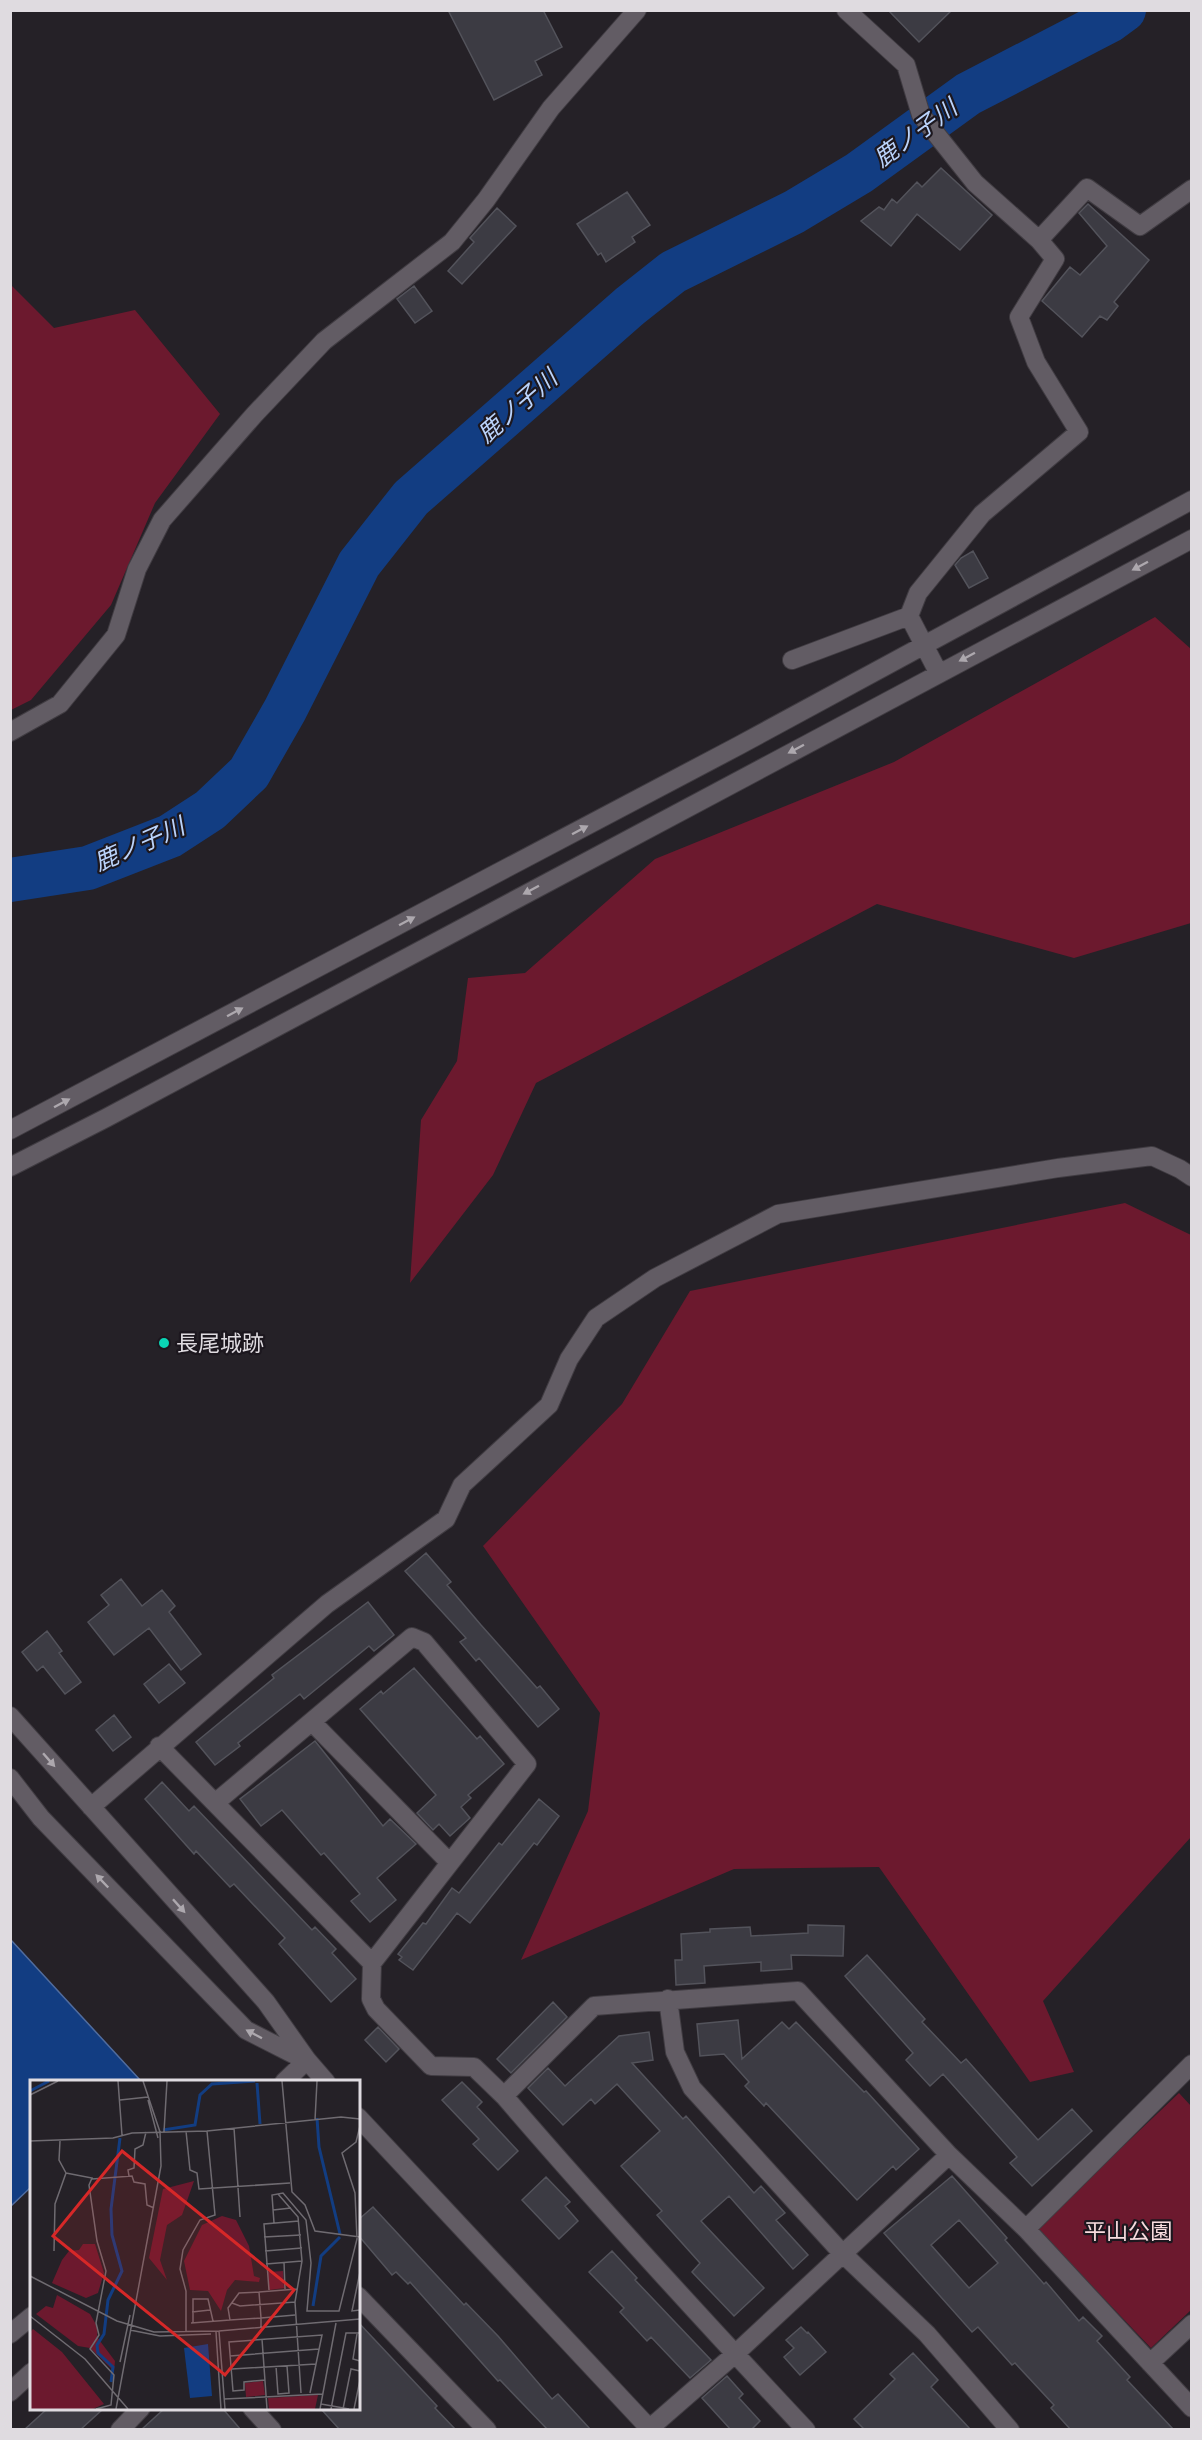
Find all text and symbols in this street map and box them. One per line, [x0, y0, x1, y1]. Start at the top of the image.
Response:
water label: 鹿ノ子川 [867, 90, 965, 174]
water label: 鹿ノ子川 [471, 361, 566, 449]
one-way arrow [1131, 561, 1148, 571]
one-way arrow [959, 652, 976, 662]
one-way arrow [787, 744, 804, 754]
water label: 鹿ノ子川 [89, 809, 192, 878]
one-way arrow [571, 825, 588, 835]
one-way arrow [522, 885, 539, 895]
one-way arrow [399, 916, 416, 926]
one-way arrow [227, 1007, 244, 1017]
one-way arrow [54, 1098, 71, 1107]
place label: 長尾城跡 [176, 1329, 264, 1357]
marker: 長尾城跡 [157, 1336, 171, 1350]
one-way arrow [42, 1752, 55, 1767]
one-way arrow [96, 1875, 110, 1889]
one-way arrow [172, 1898, 186, 1913]
one-way arrow [246, 2029, 263, 2039]
inset map [30, 2080, 360, 2410]
park label: 平山公園 [1084, 2217, 1172, 2245]

